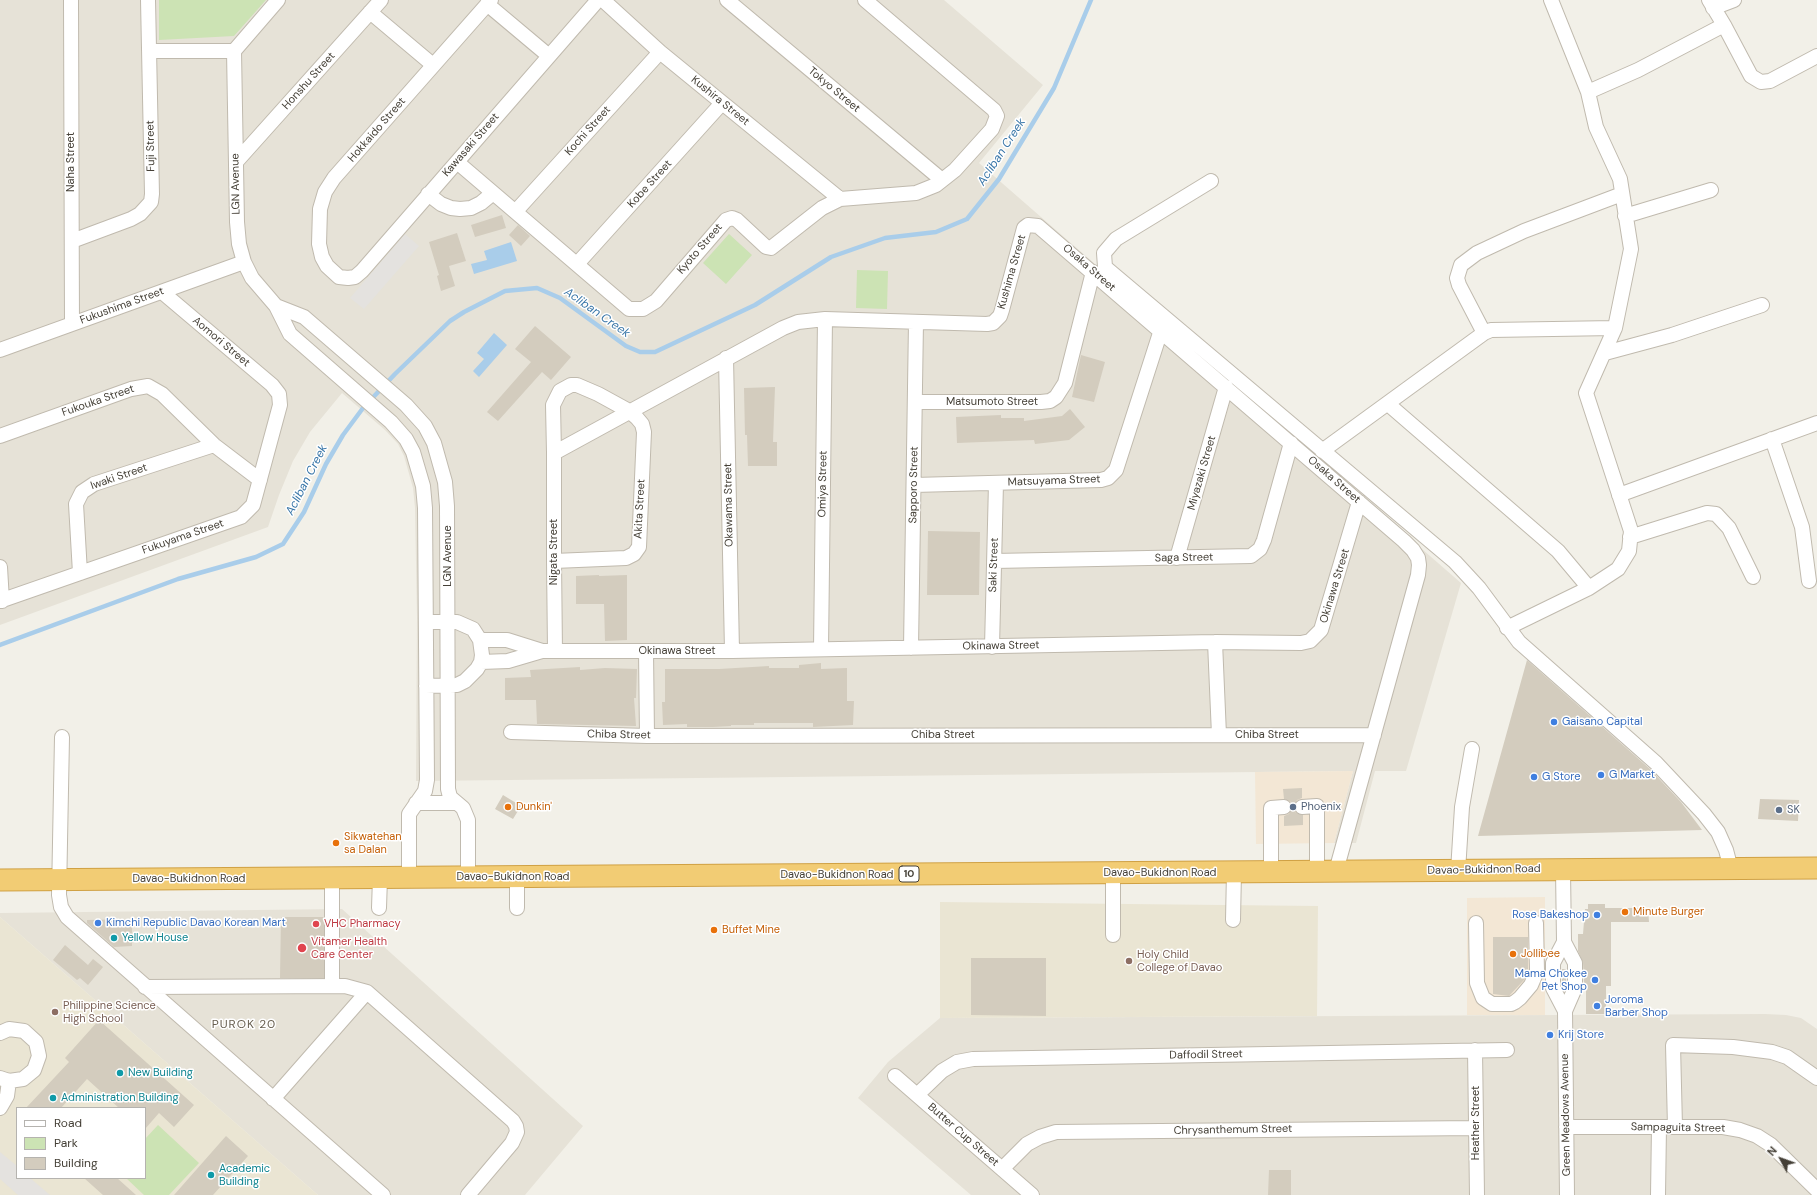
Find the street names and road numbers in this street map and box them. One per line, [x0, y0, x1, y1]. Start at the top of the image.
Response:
street label: Honshu Street [280, 50, 338, 112]
street label: Tokyo Street [805, 65, 863, 115]
street label: Kushira Street [688, 73, 752, 129]
street label: Hokkaido Street [345, 95, 409, 165]
street label: Kochi Street [562, 104, 614, 158]
street label: Kawasaki Street [440, 110, 502, 180]
street label: Fuji Street [144, 120, 158, 172]
street label: Naha Street [64, 132, 78, 192]
street label: LGN Avenue [229, 153, 243, 215]
street label: Kobe Street [625, 157, 675, 211]
street label: Kyoto Street [674, 221, 726, 277]
street label: Kushima Street [995, 233, 1029, 311]
street label: Osaka Street [1060, 241, 1118, 295]
street label: Fukushima Street [78, 285, 166, 327]
street label: Aomori Street [190, 314, 252, 370]
street label: Fukouka Street [60, 382, 136, 420]
street label: Matsumoto Street [946, 395, 1038, 409]
street label: Miyazaki Street [1185, 434, 1219, 512]
street label: Sapporo Street [907, 446, 921, 524]
street label: Omiya Street [816, 450, 830, 518]
street label: Osaka Street [1305, 453, 1363, 507]
street label: Iwaki Street [89, 461, 149, 493]
street label: Okawama Street [722, 463, 736, 547]
street label: Matsuyama Street [1007, 473, 1101, 489]
street label: Akita Street [632, 479, 648, 539]
street label: Fukuyama Street [140, 517, 226, 557]
street label: Nigata Street [547, 519, 561, 585]
street label: LGN Avenue [441, 525, 455, 587]
street label: Saki Street [986, 537, 1002, 593]
street label: Okinawa Street [1317, 547, 1353, 625]
street label: Saga Street [1155, 551, 1213, 565]
street label: Okinawa Street [962, 639, 1040, 653]
street label: Okinawa Street [638, 644, 716, 658]
street label: Chiba Street [587, 728, 651, 742]
street label: Chiba Street [911, 728, 975, 742]
street label: Chiba Street [1235, 728, 1299, 742]
street label: Davao-Bukidnon Road [1427, 862, 1541, 878]
road number: 10 [899, 866, 919, 882]
street label: Davao-Bukidnon Road [1103, 866, 1217, 880]
street label: Davao-Bukidnon Road [780, 868, 894, 882]
street label: Davao-Bukidnon Road [456, 870, 570, 884]
street label: Davao-Bukidnon Road [132, 872, 246, 886]
street label: Daffodil Street [1169, 1048, 1243, 1062]
street label: Green Meadows Avenue [1558, 1053, 1574, 1177]
street label: Heather Street [1469, 1086, 1483, 1160]
street label: Butter Cup Street [925, 1101, 1001, 1169]
street label: Sampaguita Street [1631, 1121, 1725, 1135]
street label: Chrysanthemum Street [1173, 1122, 1293, 1138]

